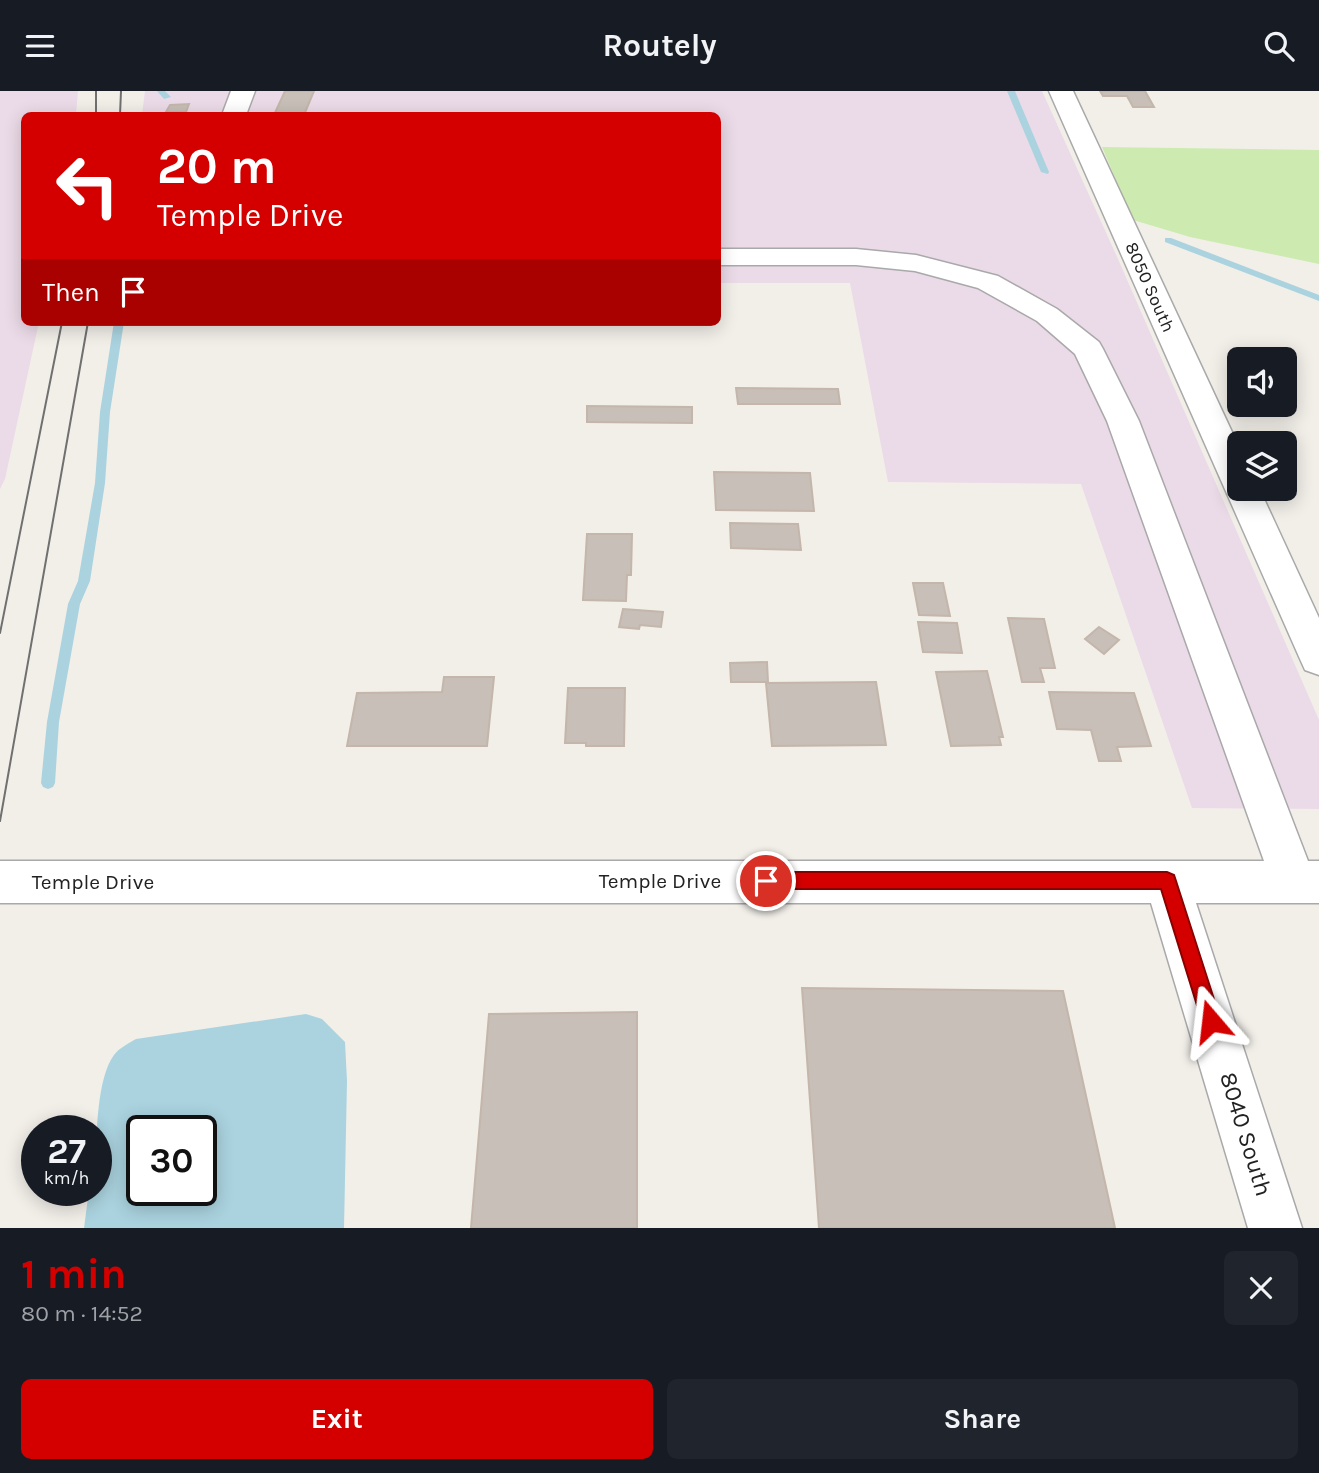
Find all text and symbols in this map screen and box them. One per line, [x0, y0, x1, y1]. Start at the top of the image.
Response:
icon: menu [21, 27, 59, 65]
text: Routely [602, 27, 717, 64]
icon: search [1260, 27, 1298, 65]
text: 20 m [157, 138, 277, 195]
icon: left [42, 140, 133, 231]
text: Temple Drive [157, 197, 343, 234]
street label: 8050 South [1120, 239, 1180, 335]
icon: arrive [114, 273, 152, 311]
text: Then [42, 277, 100, 308]
map controls [1227, 347, 1297, 501]
button: sound [1227, 347, 1297, 417]
button: layers [1227, 431, 1297, 501]
pin [736, 851, 796, 911]
icon: arrive [747, 862, 785, 900]
street label: Temple Drive [599, 869, 721, 893]
street label: Temple Drive [32, 870, 154, 894]
position arrow [1174, 984, 1248, 1058]
street label: 8040 South [1214, 1069, 1278, 1199]
speed limit sign: 30 [126, 1115, 217, 1206]
text: 27 [47, 1131, 86, 1172]
text: km/h [44, 1167, 89, 1189]
text: 1 min [21, 1249, 126, 1299]
button: close [1224, 1251, 1298, 1325]
text: 80 m · 14:52 [21, 1300, 143, 1327]
button: Exit [21, 1379, 653, 1459]
button: Share [667, 1379, 1298, 1459]

